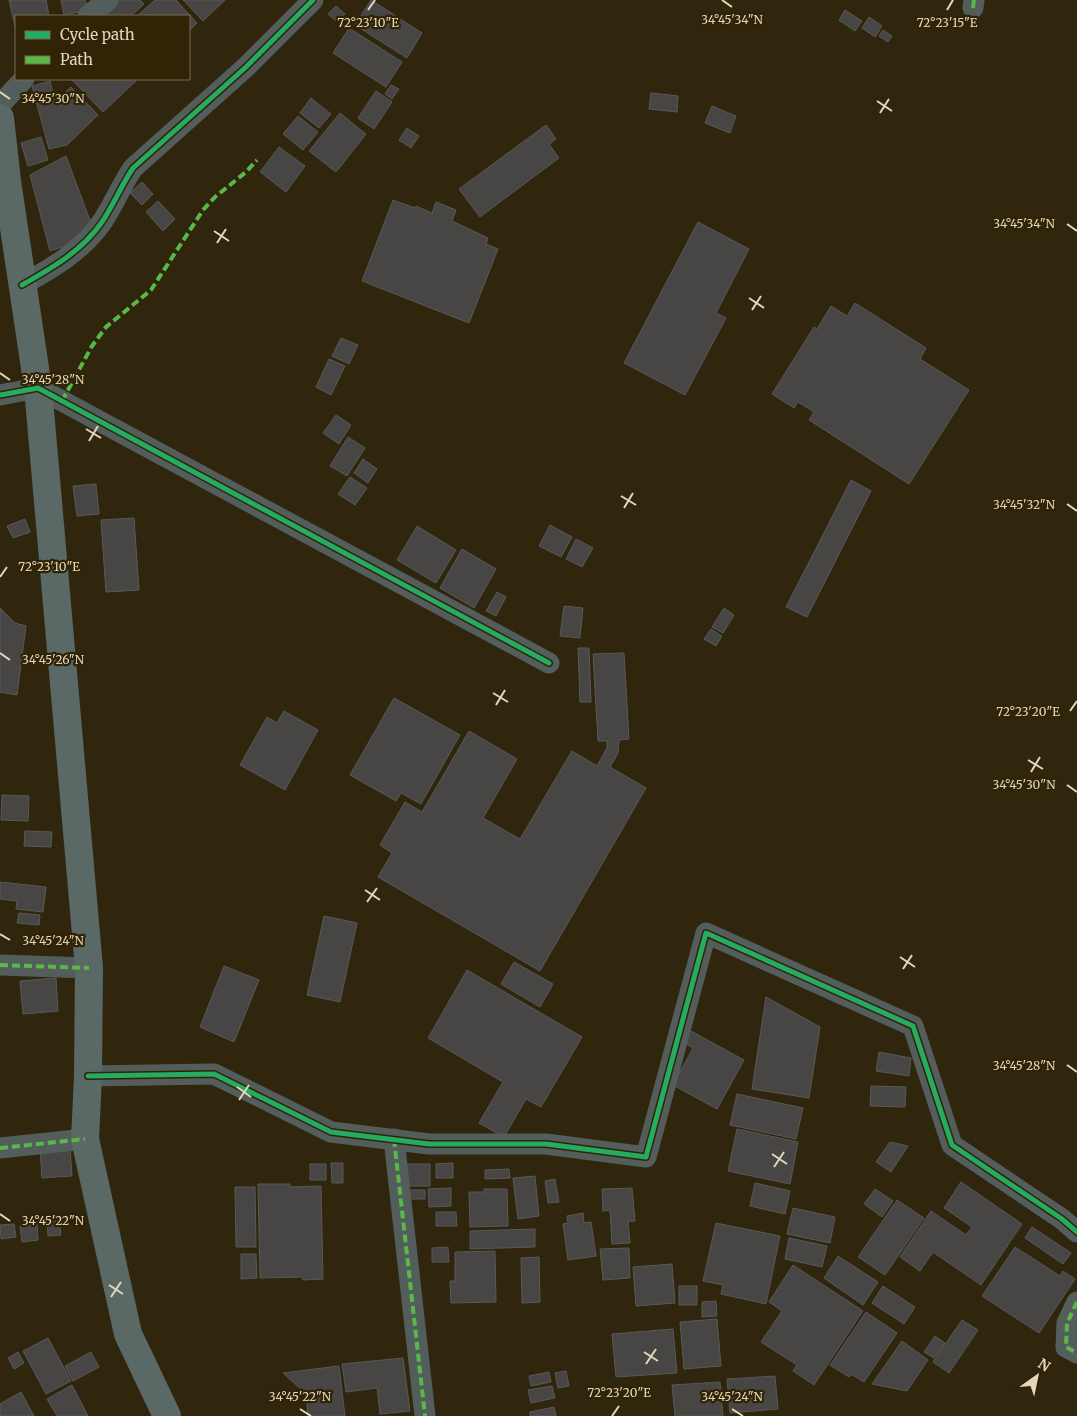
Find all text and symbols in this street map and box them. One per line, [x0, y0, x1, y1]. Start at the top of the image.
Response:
text: 34°45'34"N [701, 12, 763, 27]
legend [15, 15, 190, 80]
text: 72°23'10"E [337, 15, 399, 30]
text: 72°23'15"E [917, 15, 978, 30]
text: Cycle path [60, 25, 135, 44]
text: Path [60, 50, 93, 69]
text: 34°45'30"N [22, 91, 85, 106]
text: 34°45'34"N [993, 216, 1055, 231]
text: 34°45'28"N [22, 372, 85, 387]
text: 34°45'32"N [993, 497, 1056, 512]
text: 72°23'10"E [18, 559, 80, 574]
text: 34°45'26"N [22, 652, 85, 667]
text: 72°23'20"E [996, 704, 1060, 719]
text: 34°45'30"N [993, 777, 1056, 792]
text: 34°45'24"N [22, 933, 84, 948]
text: 34°45'28"N [993, 1058, 1056, 1073]
text: 34°45'22"N [22, 1213, 85, 1228]
north arrow [1012, 1351, 1062, 1401]
text: N [1035, 1355, 1054, 1376]
text: 72°23'20"E [587, 1385, 651, 1400]
text: 34°45'22"N [269, 1389, 332, 1404]
text: 34°45'24"N [701, 1389, 763, 1404]

